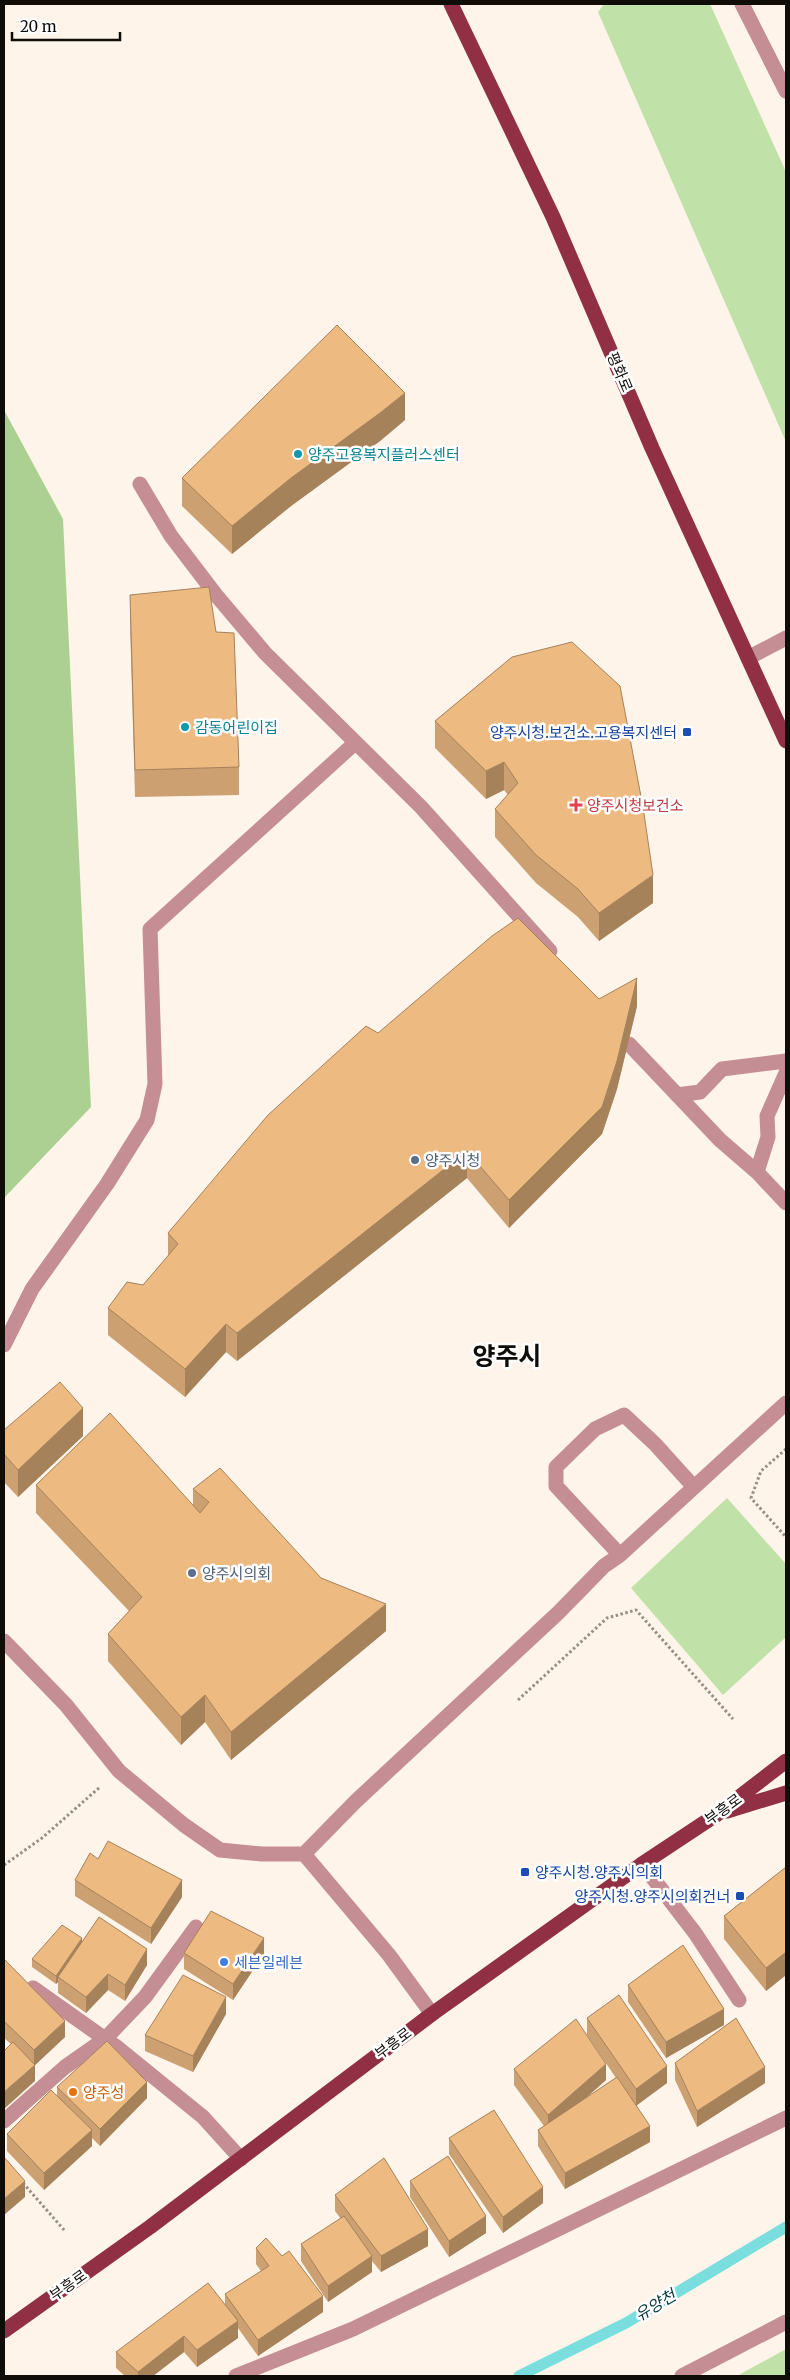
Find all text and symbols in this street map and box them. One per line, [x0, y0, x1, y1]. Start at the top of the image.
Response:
scale bar [12, 10, 120, 42]
text: 20 m [20, 17, 57, 36]
street label: 평화로 [603, 349, 637, 395]
place label: 양주고용복지플러스센터 [308, 445, 460, 464]
marker: 양주고용복지플러스센터 [292, 448, 304, 460]
place label: 감동어린이집 [195, 718, 278, 737]
marker: 감동어린이집 [179, 721, 191, 733]
place label: 양주시청.보건소.고용복지센터 [490, 723, 677, 742]
marker: 양주시청.보건소.고용복지센터 [681, 726, 693, 738]
place label: 양주시청보건소 [587, 796, 684, 815]
marker: 양주시청보건소 [569, 798, 583, 812]
place label: 양주시청 [425, 1151, 480, 1170]
marker: 양주시청 [409, 1154, 421, 1166]
district label: 양주시 [472, 1340, 542, 1372]
place label: 양주시의회 [202, 1564, 271, 1583]
marker: 양주시의회 [186, 1567, 198, 1579]
street label: 부흥로 [701, 1789, 745, 1829]
place label: 양주시청.양주시의회 [535, 1863, 663, 1882]
marker: 양주시청.양주시의회 [519, 1866, 531, 1878]
place label: 양주시청.양주시의회건너 [574, 1887, 730, 1906]
marker: 양주시청.양주시의회건너 [734, 1890, 746, 1902]
place label: 세븐일레븐 [234, 1953, 303, 1972]
marker: 세븐일레븐 [218, 1956, 230, 1968]
street label: 부흥로 [371, 2023, 415, 2063]
place label: 양주성 [83, 2083, 124, 2102]
marker: 양주성 [67, 2086, 79, 2098]
street label: 부흥로 [46, 2265, 90, 2305]
water label: 유양천 [631, 2284, 681, 2325]

